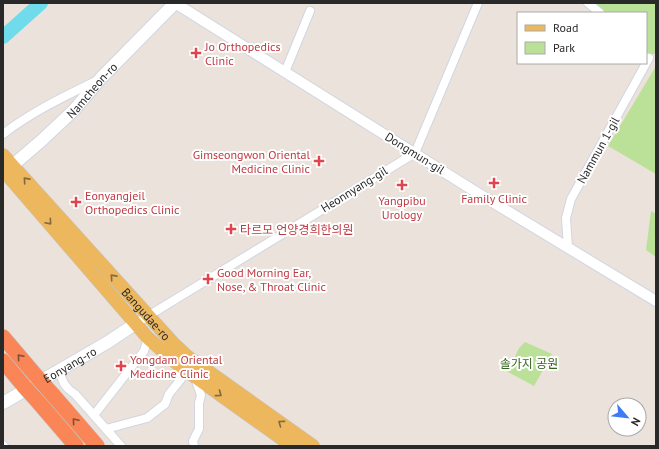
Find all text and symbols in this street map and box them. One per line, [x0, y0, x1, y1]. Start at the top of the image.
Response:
legend [517, 12, 647, 64]
text: Road [553, 20, 578, 35]
place label: Jo Orthopedics Clinic [204, 39, 281, 68]
text: Park [553, 40, 575, 55]
marker: Jo Orthopedics Clinic [190, 47, 202, 59]
street label: Namcheon-ro [63, 59, 120, 121]
street label: Nammun 1-gil [574, 114, 623, 186]
street label: Dongmun-gil [382, 129, 448, 178]
place label: Gimseongwon Oriental Medicine Clinic [193, 147, 311, 176]
marker: Gimseongwon Oriental Medicine Clinic [313, 155, 325, 167]
street label: Heonnyang-gil [318, 162, 390, 215]
one-way arrow [23, 177, 30, 185]
marker: Family Clinic [488, 177, 500, 189]
marker: Yangpibu Urology [396, 179, 408, 191]
place label: Eonyangjeil Orthopedics Clinic [85, 188, 180, 217]
place label: Family Clinic [461, 191, 527, 206]
place label: Yangpibu Urology [378, 193, 426, 222]
marker: Eonyangjeil Orthopedics Clinic [70, 196, 82, 208]
one-way arrow [45, 218, 52, 225]
place label: 타르모 언양경희한의원 [240, 222, 354, 237]
marker: 타르모 언양경희한의원 [225, 223, 237, 235]
place label: Good Morning Ear, Nose, & Throat Clinic [217, 265, 327, 294]
marker: Good Morning Ear, Nose, & Throat Clinic [202, 273, 214, 285]
one-way arrow [110, 274, 117, 281]
street label: Bangudae-ro [119, 284, 174, 343]
street label: Eonyang-ro [40, 343, 99, 386]
place label: Yongdam Oriental Medicine Clinic [130, 352, 223, 381]
one-way arrow [18, 354, 25, 362]
park label: 솔가지 공원 [500, 356, 558, 371]
marker: Yongdam Oriental Medicine Clinic [115, 360, 127, 372]
one-way arrow [214, 389, 221, 396]
north arrow [607, 397, 647, 437]
text: N [628, 415, 644, 428]
one-way arrow [73, 418, 80, 425]
one-way arrow [279, 421, 286, 428]

